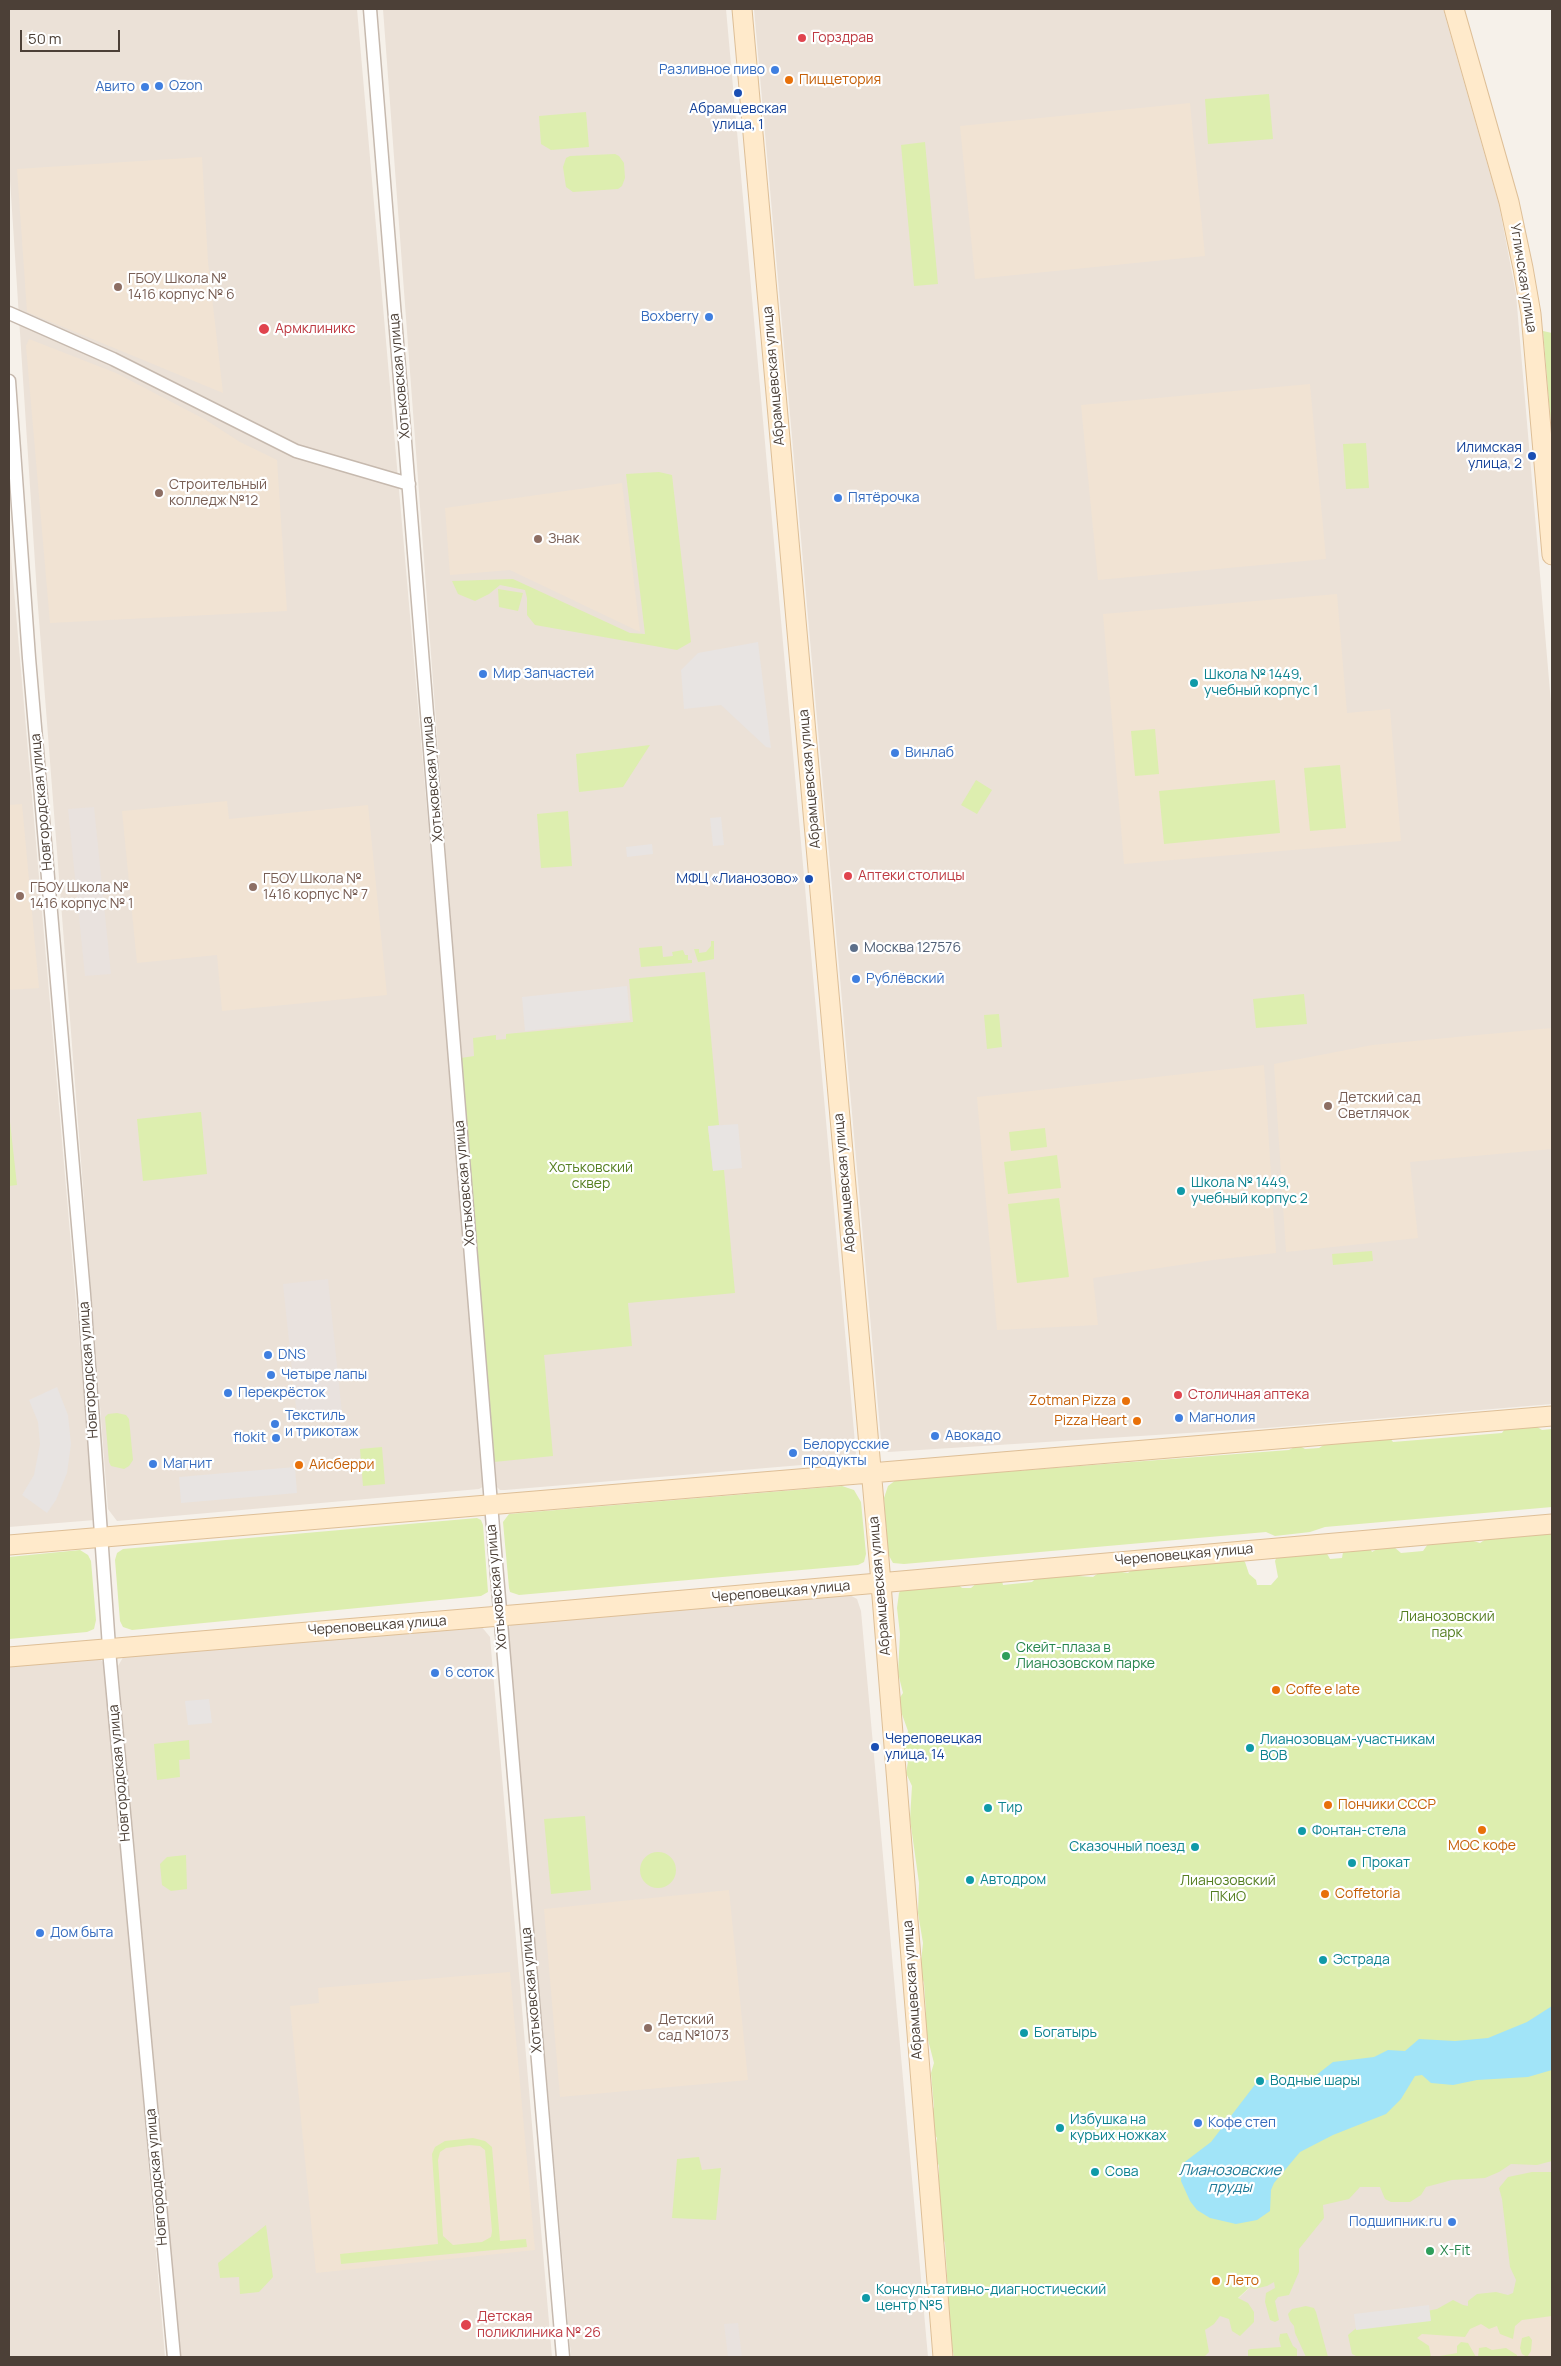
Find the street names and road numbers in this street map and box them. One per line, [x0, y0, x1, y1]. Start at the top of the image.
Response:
street label: Угличская улица [1506, 222, 1540, 334]
street label: Абрамцевская улица [760, 306, 788, 446]
street label: Хотьковская улица [386, 313, 414, 439]
street label: Абрамцевская улица [796, 709, 824, 849]
street label: Хотьковская улица [419, 716, 447, 842]
street label: Новгородская улица [28, 733, 56, 871]
street label: Абрамцевская улица [831, 1113, 859, 1253]
street label: Хотьковская улица [451, 1120, 479, 1246]
street label: Новгородская улица [76, 1301, 102, 1439]
street label: Абрамцевская улица [866, 1516, 894, 1656]
street label: Хотьковская улица [483, 1524, 511, 1650]
street label: Череповецкая улица [1114, 1541, 1254, 1569]
street label: Череповецкая улица [711, 1578, 851, 1606]
street label: Череповецкая улица [307, 1613, 447, 1639]
street label: Новгородская улица [106, 1704, 134, 1842]
street label: Абрамцевская улица [900, 1920, 926, 2060]
street label: Хотьковская улица [518, 1927, 546, 2053]
street label: Новгородская улица [143, 2108, 171, 2246]

